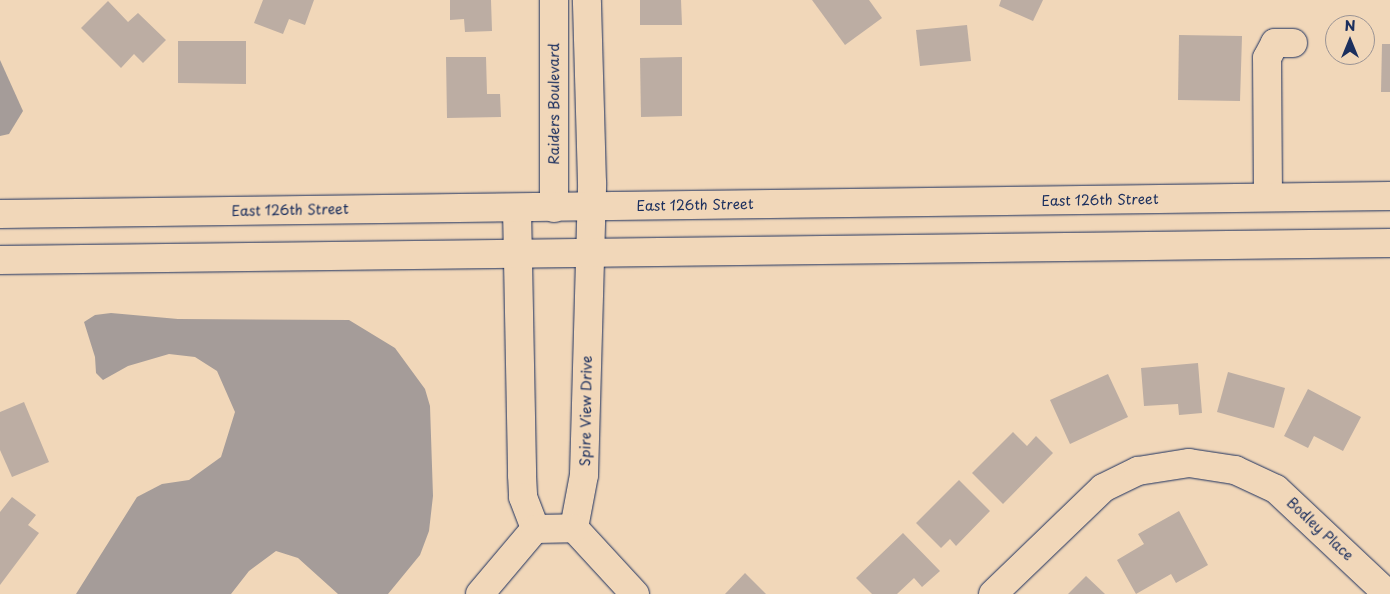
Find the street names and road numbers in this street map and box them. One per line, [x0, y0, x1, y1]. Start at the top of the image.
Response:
street label: Raiders Boulevard [546, 43, 562, 165]
street label: East 126th Street [1041, 191, 1159, 209]
street label: East 126th Street [636, 196, 754, 214]
street label: East 126th Street [231, 201, 349, 219]
street label: Spire View Drive [577, 356, 595, 466]
street label: Bodley Place [1283, 494, 1357, 564]

